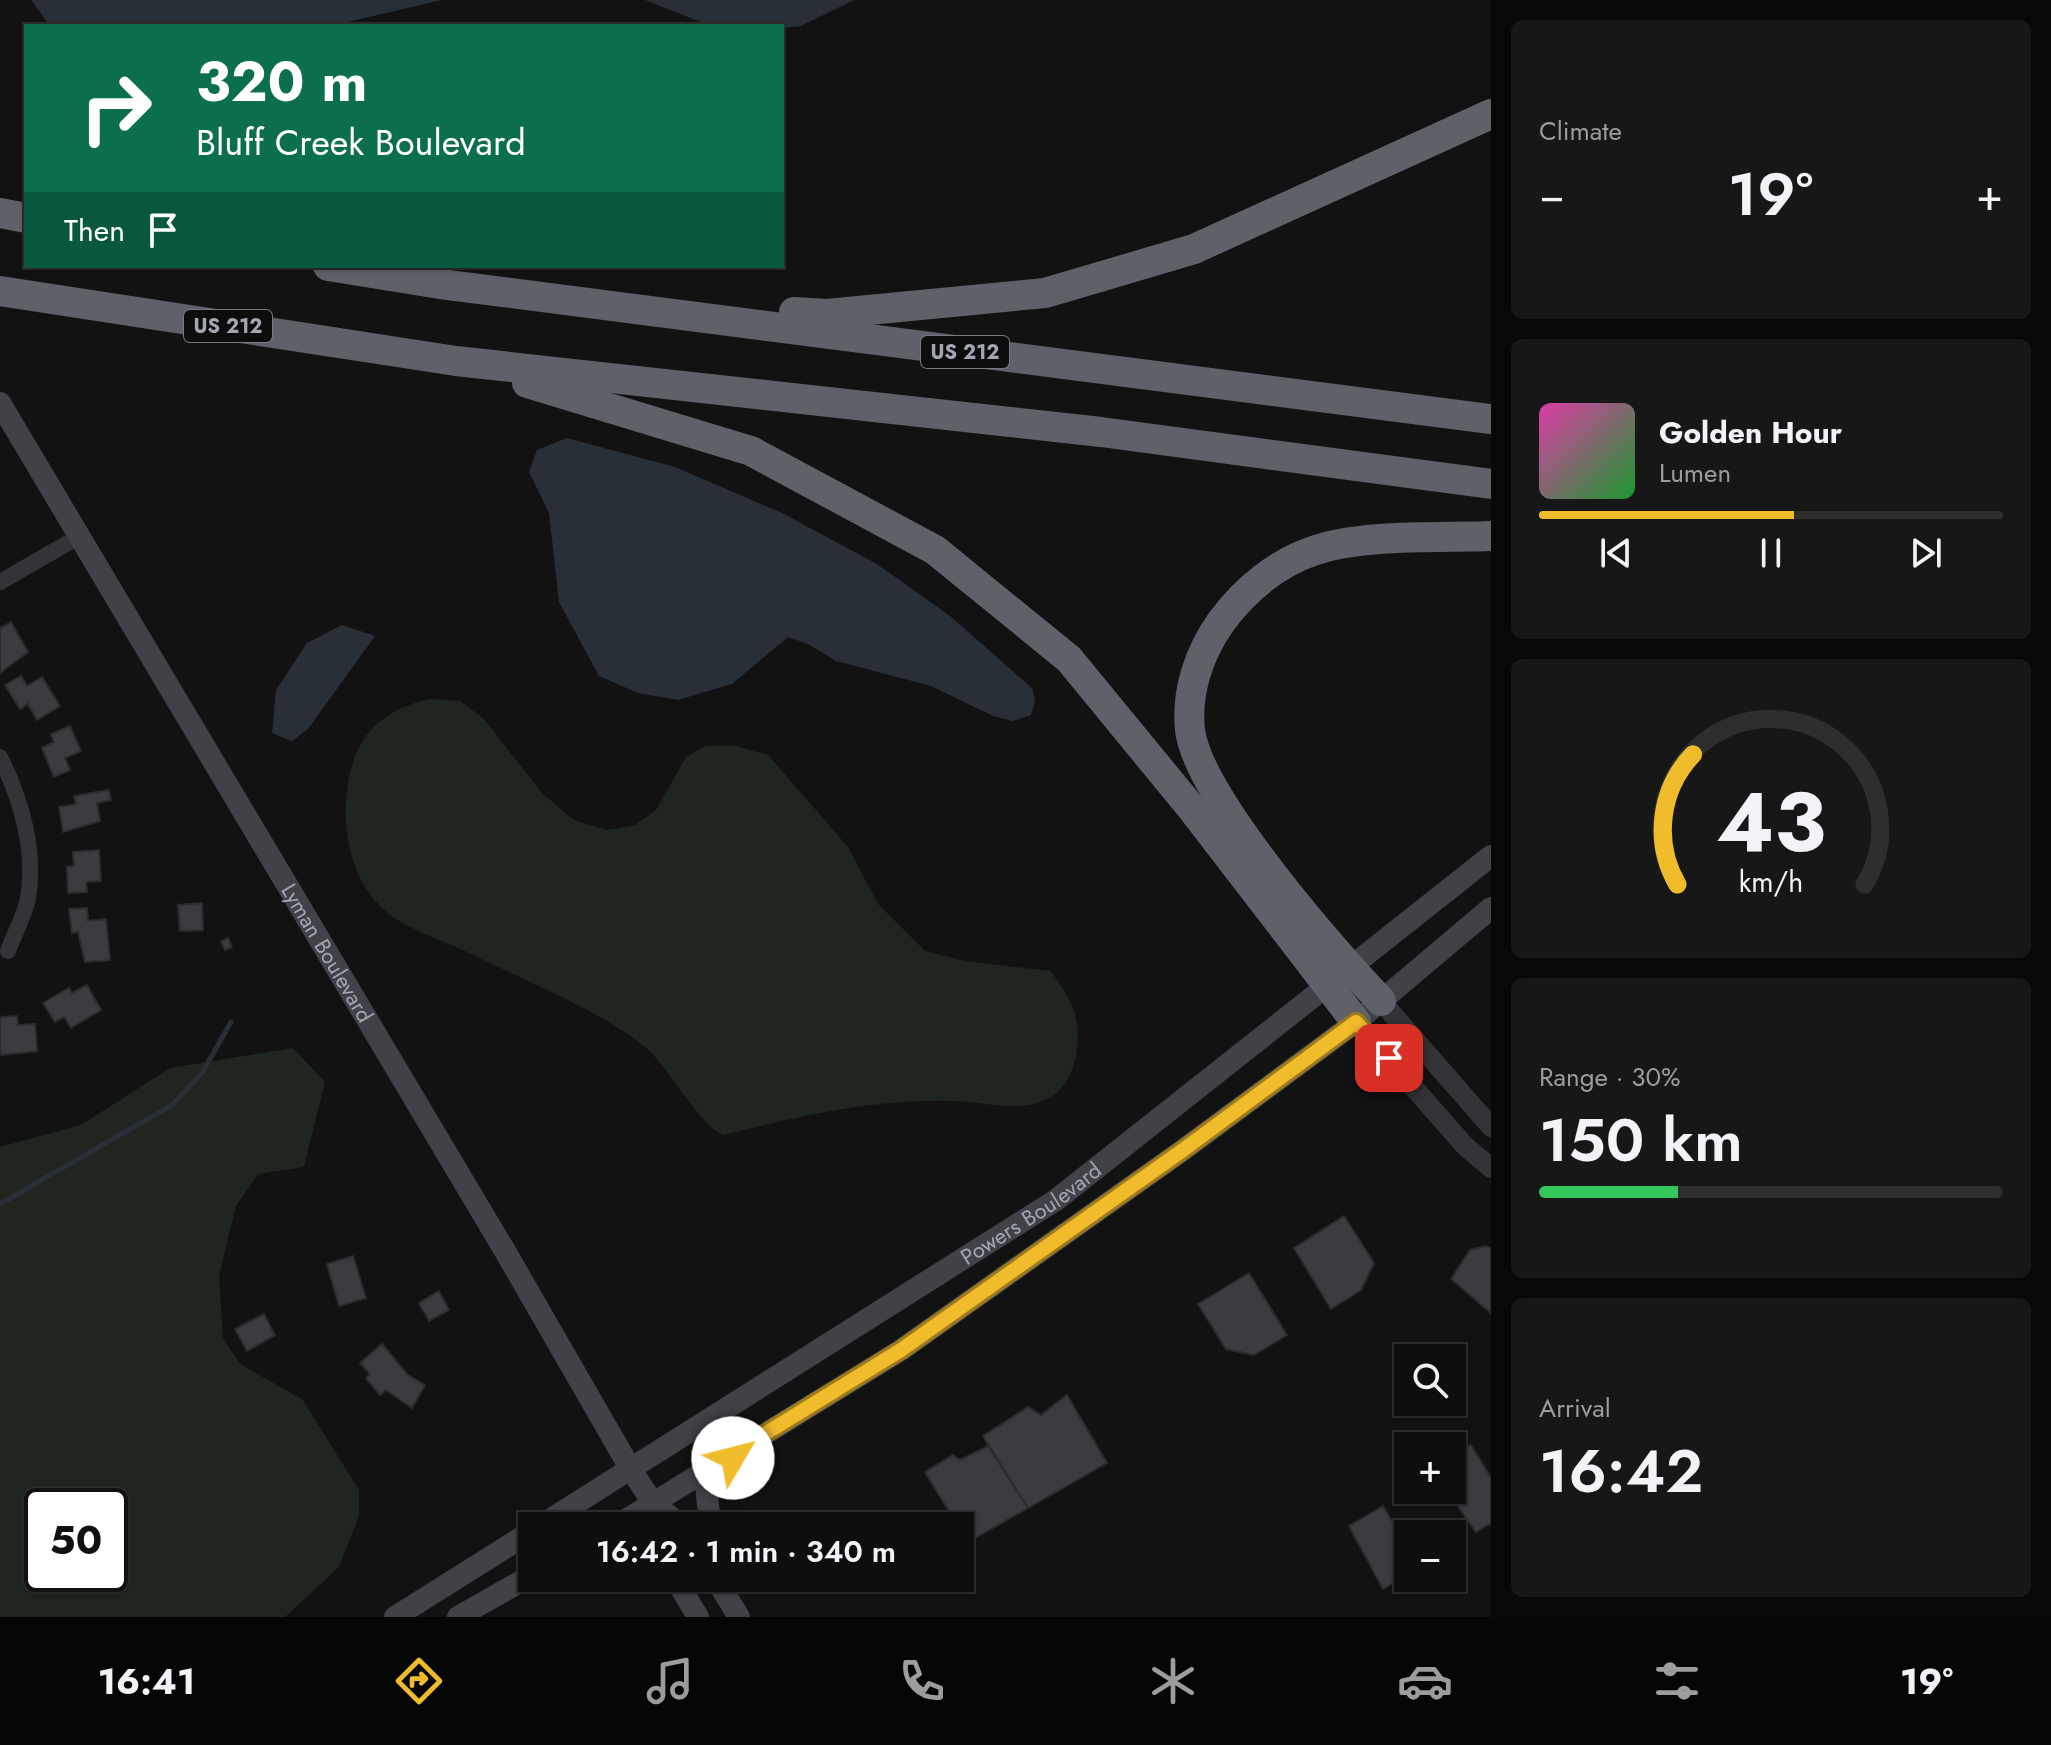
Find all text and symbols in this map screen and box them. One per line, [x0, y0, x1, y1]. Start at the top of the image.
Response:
text: 320 m [196, 41, 367, 122]
icon: right [64, 56, 168, 160]
text: Climate [1539, 112, 1622, 150]
text: Bluff Creek Boulevard [196, 116, 526, 168]
text: 19° [1728, 151, 1813, 238]
text: − [1539, 163, 1565, 227]
text: + [1976, 163, 2003, 227]
icon: arrive [141, 208, 185, 252]
text: Then [64, 209, 125, 252]
road number: US 212 [184, 310, 272, 342]
road number: US 212 [921, 336, 1009, 368]
text: Golden Hour [1659, 411, 1842, 454]
text: Lumen [1659, 454, 1731, 492]
icon: previous [1594, 531, 1638, 575]
icon: pause [1749, 531, 1793, 575]
icon: next [1904, 531, 1948, 575]
text: 43 [1716, 761, 1826, 881]
text: km/h [1739, 861, 1803, 903]
street label: Lyman Boulevard [274, 877, 381, 1028]
pin [1355, 1024, 1423, 1092]
icon: arrive [1367, 1036, 1411, 1080]
text: Range · 30% [1539, 1058, 1681, 1096]
text: 150 km [1539, 1097, 1743, 1184]
street label: Powers Boulevard [954, 1154, 1108, 1273]
map controls [1394, 1344, 1466, 1592]
button: search [1394, 1344, 1466, 1416]
text: Arrival [1539, 1389, 1611, 1427]
position arrow [691, 1416, 775, 1500]
text: 16:42 [1539, 1428, 1703, 1515]
button: + [1394, 1432, 1466, 1504]
speed limit sign: 50 [24, 1488, 128, 1592]
button: − [1394, 1520, 1466, 1592]
text: 16:42 · 1 min · 340 m [596, 1530, 896, 1573]
icon: directions [391, 1653, 447, 1709]
icon: music [642, 1653, 698, 1709]
icon: phone [894, 1653, 950, 1709]
icon: climate [1145, 1653, 1201, 1709]
icon: car [1397, 1653, 1453, 1709]
icon: filters [1649, 1653, 1705, 1709]
text: 16:41 [98, 1655, 195, 1707]
text: 19° [1900, 1655, 1953, 1707]

